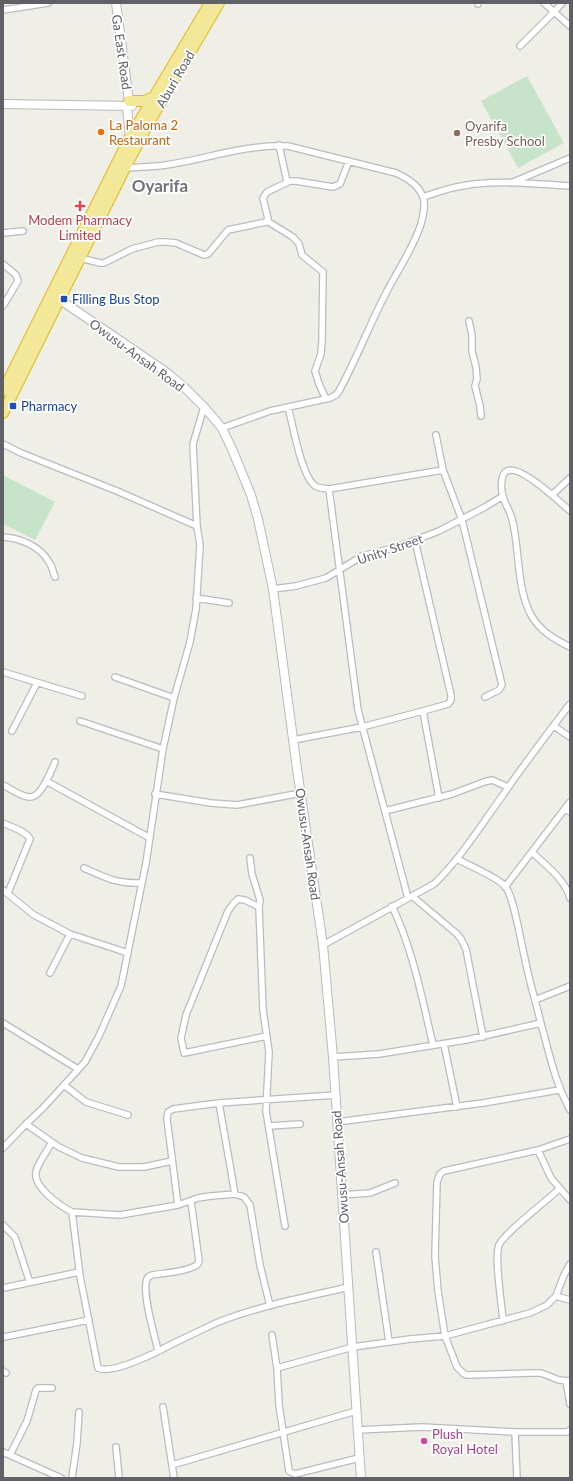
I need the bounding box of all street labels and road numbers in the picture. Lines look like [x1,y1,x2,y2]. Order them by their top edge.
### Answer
street label: Ga East Road [109,13,135,91]
street label: Aburi Road [152,48,198,110]
street label: Owusu-Ansah Road [87,315,187,395]
street label: Unity Street [355,530,425,568]
street label: Owusu-Ansah Road [292,787,324,901]
street label: Owusu-Ansah Road [328,1110,352,1224]

